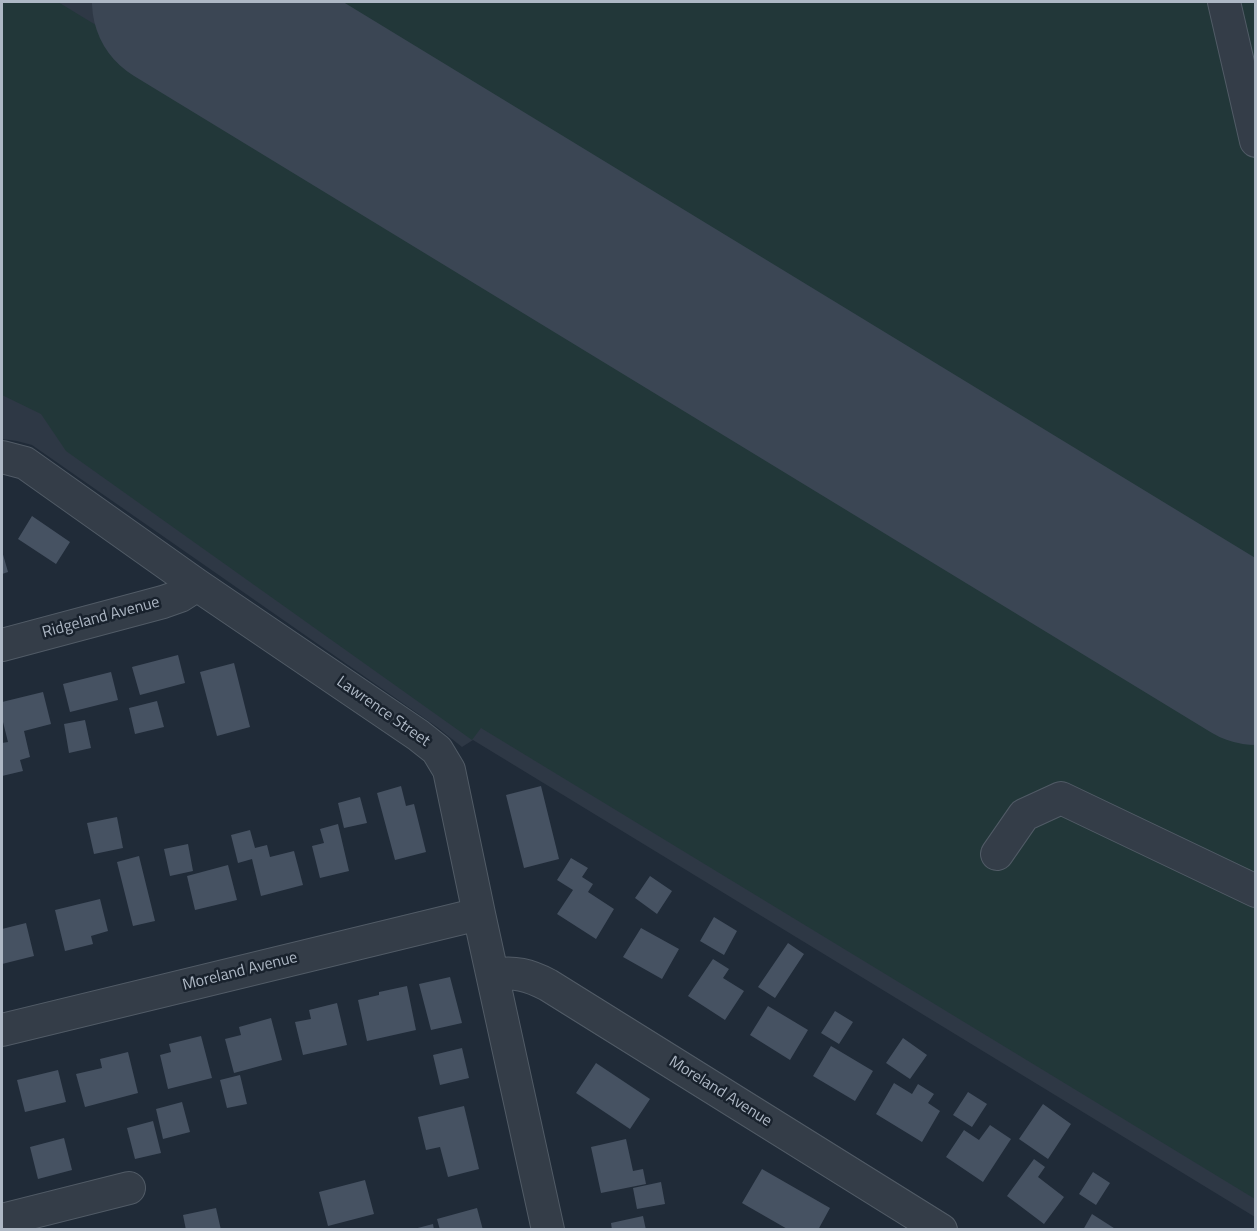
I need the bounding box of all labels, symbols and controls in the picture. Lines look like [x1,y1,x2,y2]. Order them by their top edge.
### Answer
street label: Ridgeland Avenue [40,593,162,643]
street label: Lawrence Street [333,673,433,751]
street label: Moreland Avenue [181,948,299,996]
street label: Moreland Avenue [665,1053,775,1131]

